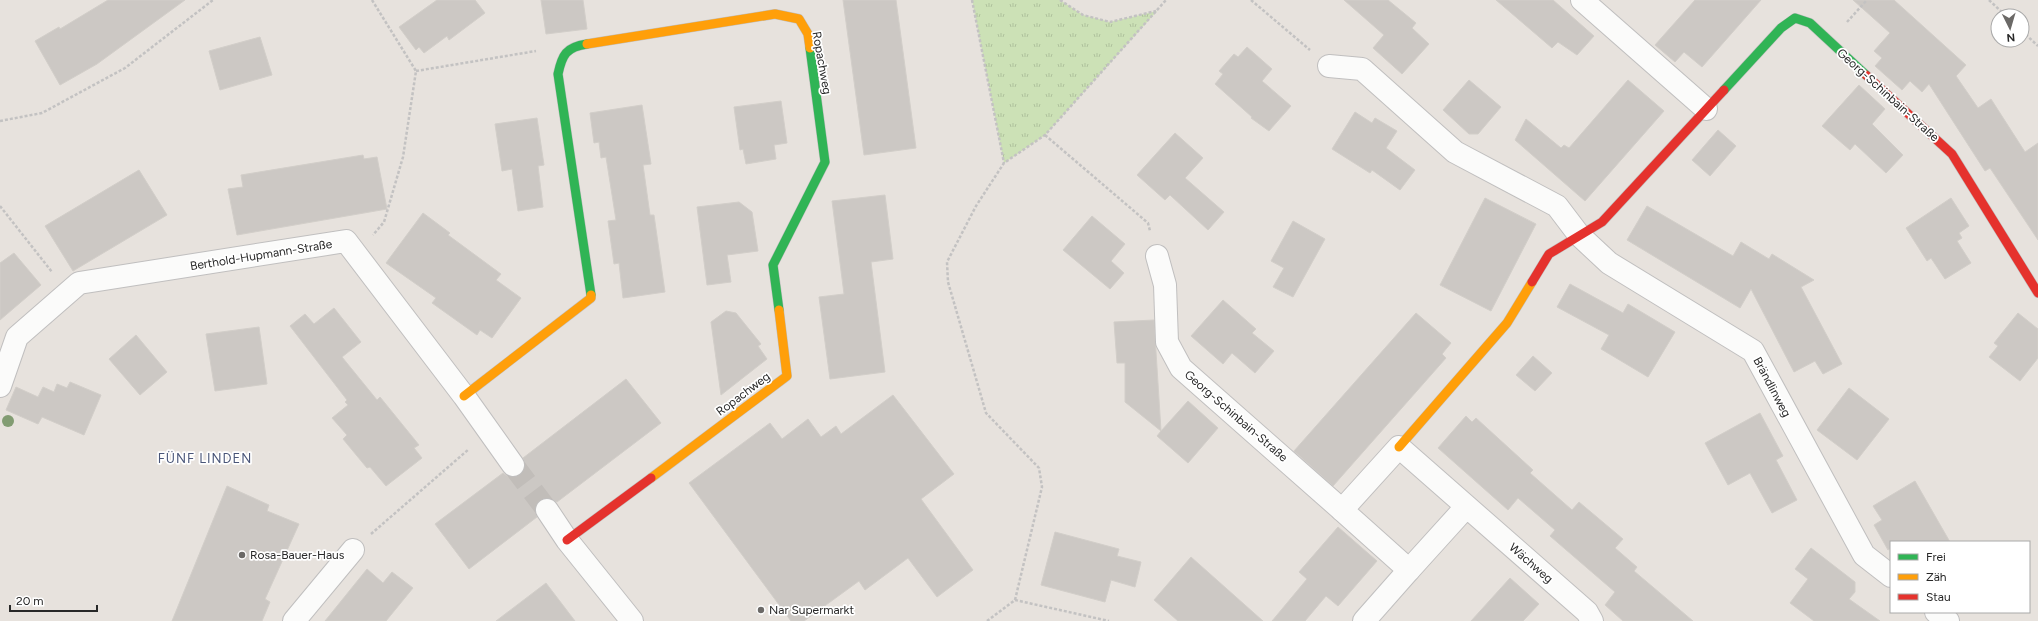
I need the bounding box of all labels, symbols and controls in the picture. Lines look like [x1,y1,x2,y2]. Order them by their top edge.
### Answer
north arrow [1990,8,2030,48]
street label: Ropachweg [810,30,834,96]
text: N [2006,31,2016,44]
street label: Georg-Schinbain-Straße [1834,46,1942,145]
street label: Berthold-Hupmann-Straße [189,237,334,273]
street label: Brändlinweg [1750,355,1794,419]
street label: Georg-Schinbain-Straße [1182,367,1291,465]
street label: Ropachweg [713,369,773,419]
district label: FÜNF LINDEN [158,450,252,466]
street label: Wächweg [1506,540,1556,586]
legend [1890,541,2030,613]
place label: Rosa-Bauer-Haus [250,548,345,562]
marker: Rosa-Bauer-Haus [237,550,247,560]
text: Frei [1926,550,1946,564]
text: Zäh [1926,570,1947,584]
scale bar [10,587,97,613]
text: Stau [1926,590,1951,604]
text: 20 m [16,594,44,608]
place label: Nar Supermarkt [769,603,854,617]
marker: Nar Supermarkt [756,605,766,615]

